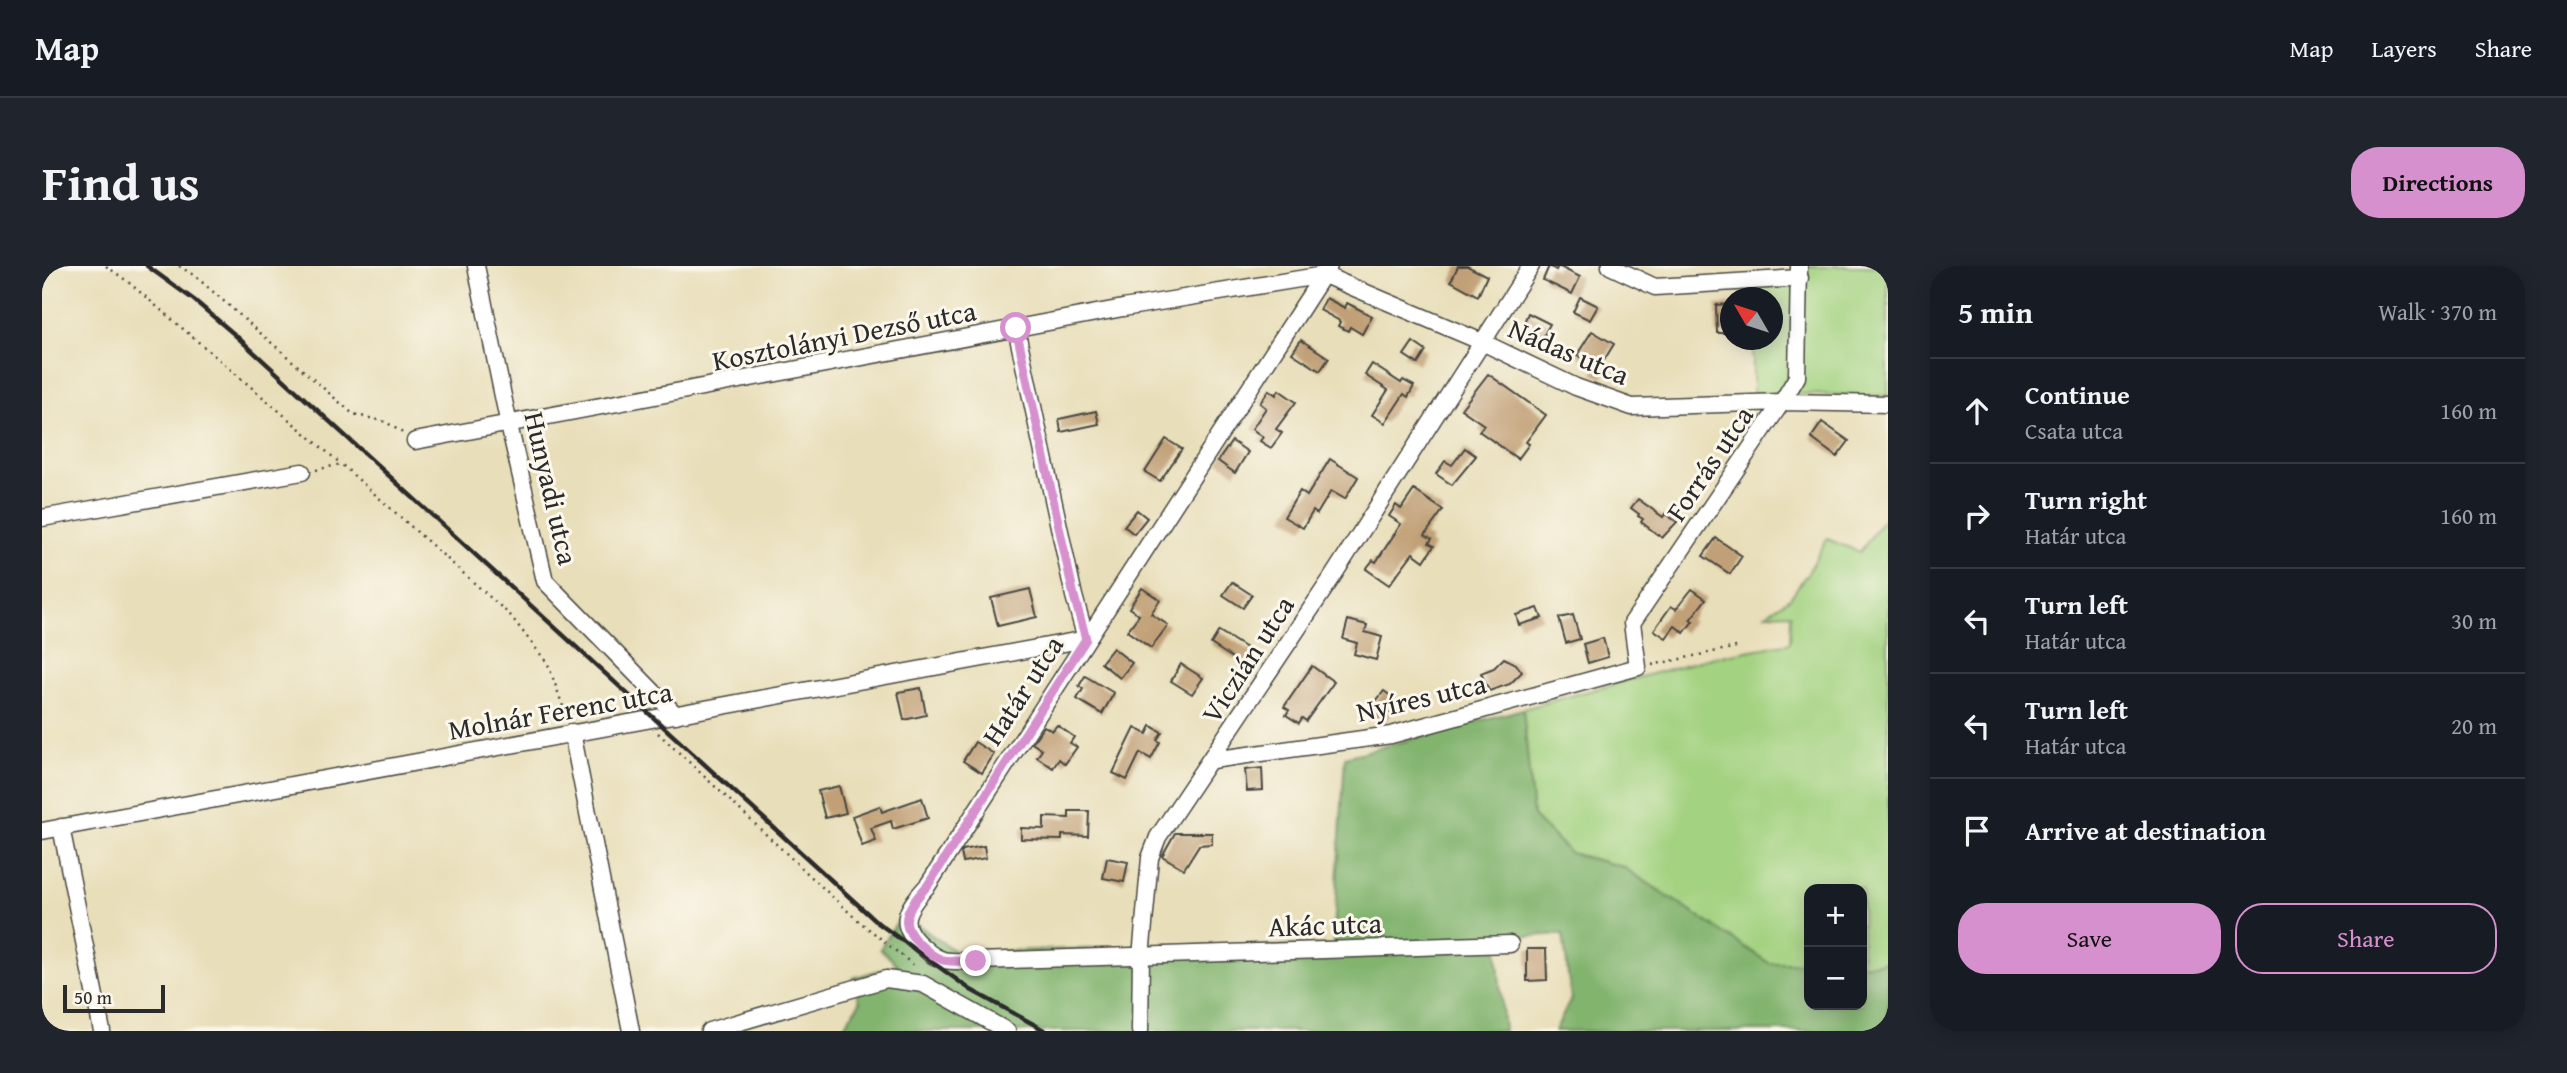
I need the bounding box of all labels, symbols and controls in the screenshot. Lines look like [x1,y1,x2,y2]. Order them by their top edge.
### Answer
text: Map [35,24,99,72]
text: Map [2290,31,2333,66]
text: Layers [2371,31,2437,66]
text: Share [2475,31,2532,66]
text: Find us [42,146,200,218]
button: Directions [2351,147,2525,218]
north arrow [1720,287,1783,350]
street label: Kosztolányi Dezső utca [709,289,980,381]
text: 5 min [1958,290,2033,334]
text: Walk · 370 m [2378,295,2497,328]
street label: Nádas utca [1502,307,1636,395]
route start [1000,312,1031,343]
text: Continue [2025,375,2130,414]
icon: ahead [1958,392,1996,430]
text: 160 m [2440,394,2497,427]
street label: Forrás utca [1655,397,1763,529]
street label: Hunyadi utca [514,407,590,569]
text: Csata utca [2025,414,2123,447]
text: Turn right [2025,480,2147,519]
icon: right [1958,497,1996,535]
text: 160 m [2440,499,2497,532]
text: Határ utca [2025,519,2126,552]
text: Turn left [2025,585,2128,624]
street label: Viczián utca [1190,587,1304,731]
icon: left [1958,602,1996,640]
text: 30 m [2451,604,2497,637]
text: Határ utca [2025,624,2126,657]
street label: Határ utca [971,626,1073,753]
street label: Nyíres utca [1352,662,1491,732]
street label: Molnár Ferenc utca [445,670,676,750]
text: Turn left [2025,690,2128,729]
icon: left [1958,707,1996,745]
text: 20 m [2451,709,2497,742]
text: Határ utca [2025,729,2126,762]
text: Arrive at destination [2025,811,2266,850]
icon: arrive [1958,812,1996,850]
map controls [1804,884,1867,1010]
button: + [1804,884,1867,947]
street label: Akác utca [1267,902,1383,946]
button: Save [1958,903,2221,974]
button: Share [2235,903,2497,974]
route end [960,945,991,976]
button: − [1804,947,1867,1010]
scale bar [63,982,164,1014]
text: 50 m [74,983,112,1011]

